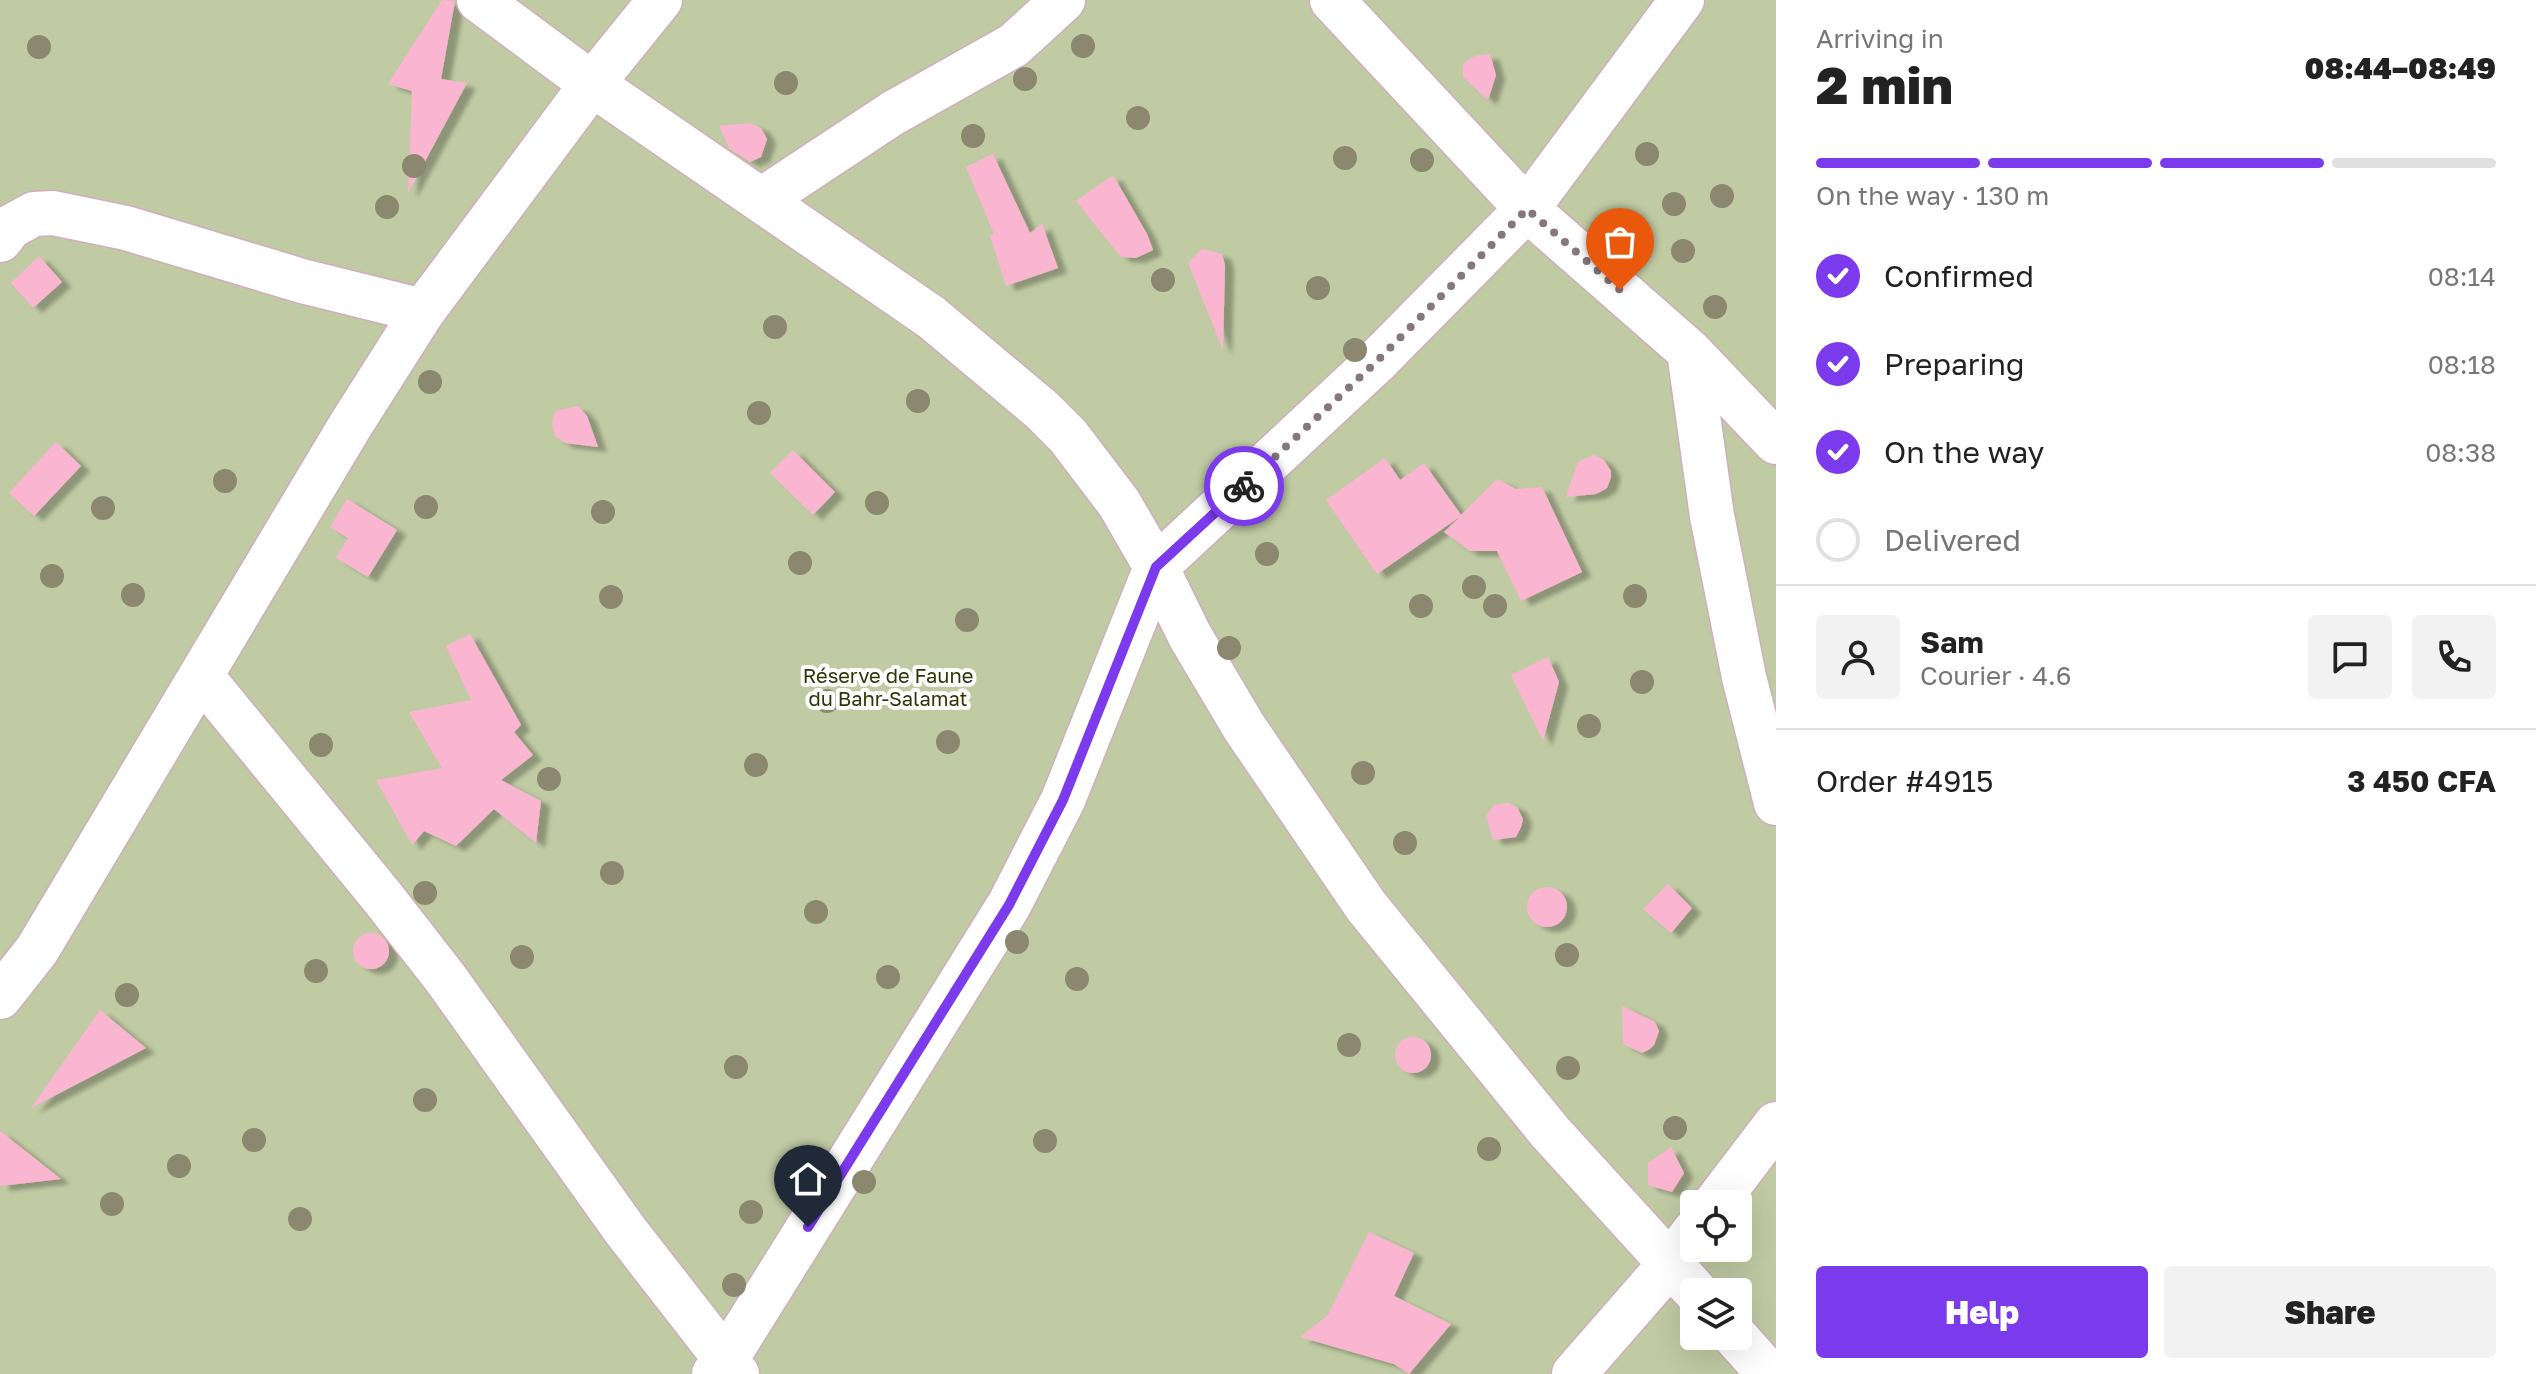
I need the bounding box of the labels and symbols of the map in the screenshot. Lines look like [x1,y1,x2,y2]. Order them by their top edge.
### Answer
pin [1586,208,1654,290]
courier [1204,446,1284,526]
park label: Réserve de Faune du Bahr-Salamat [803,663,973,710]
pin [774,1145,842,1227]

